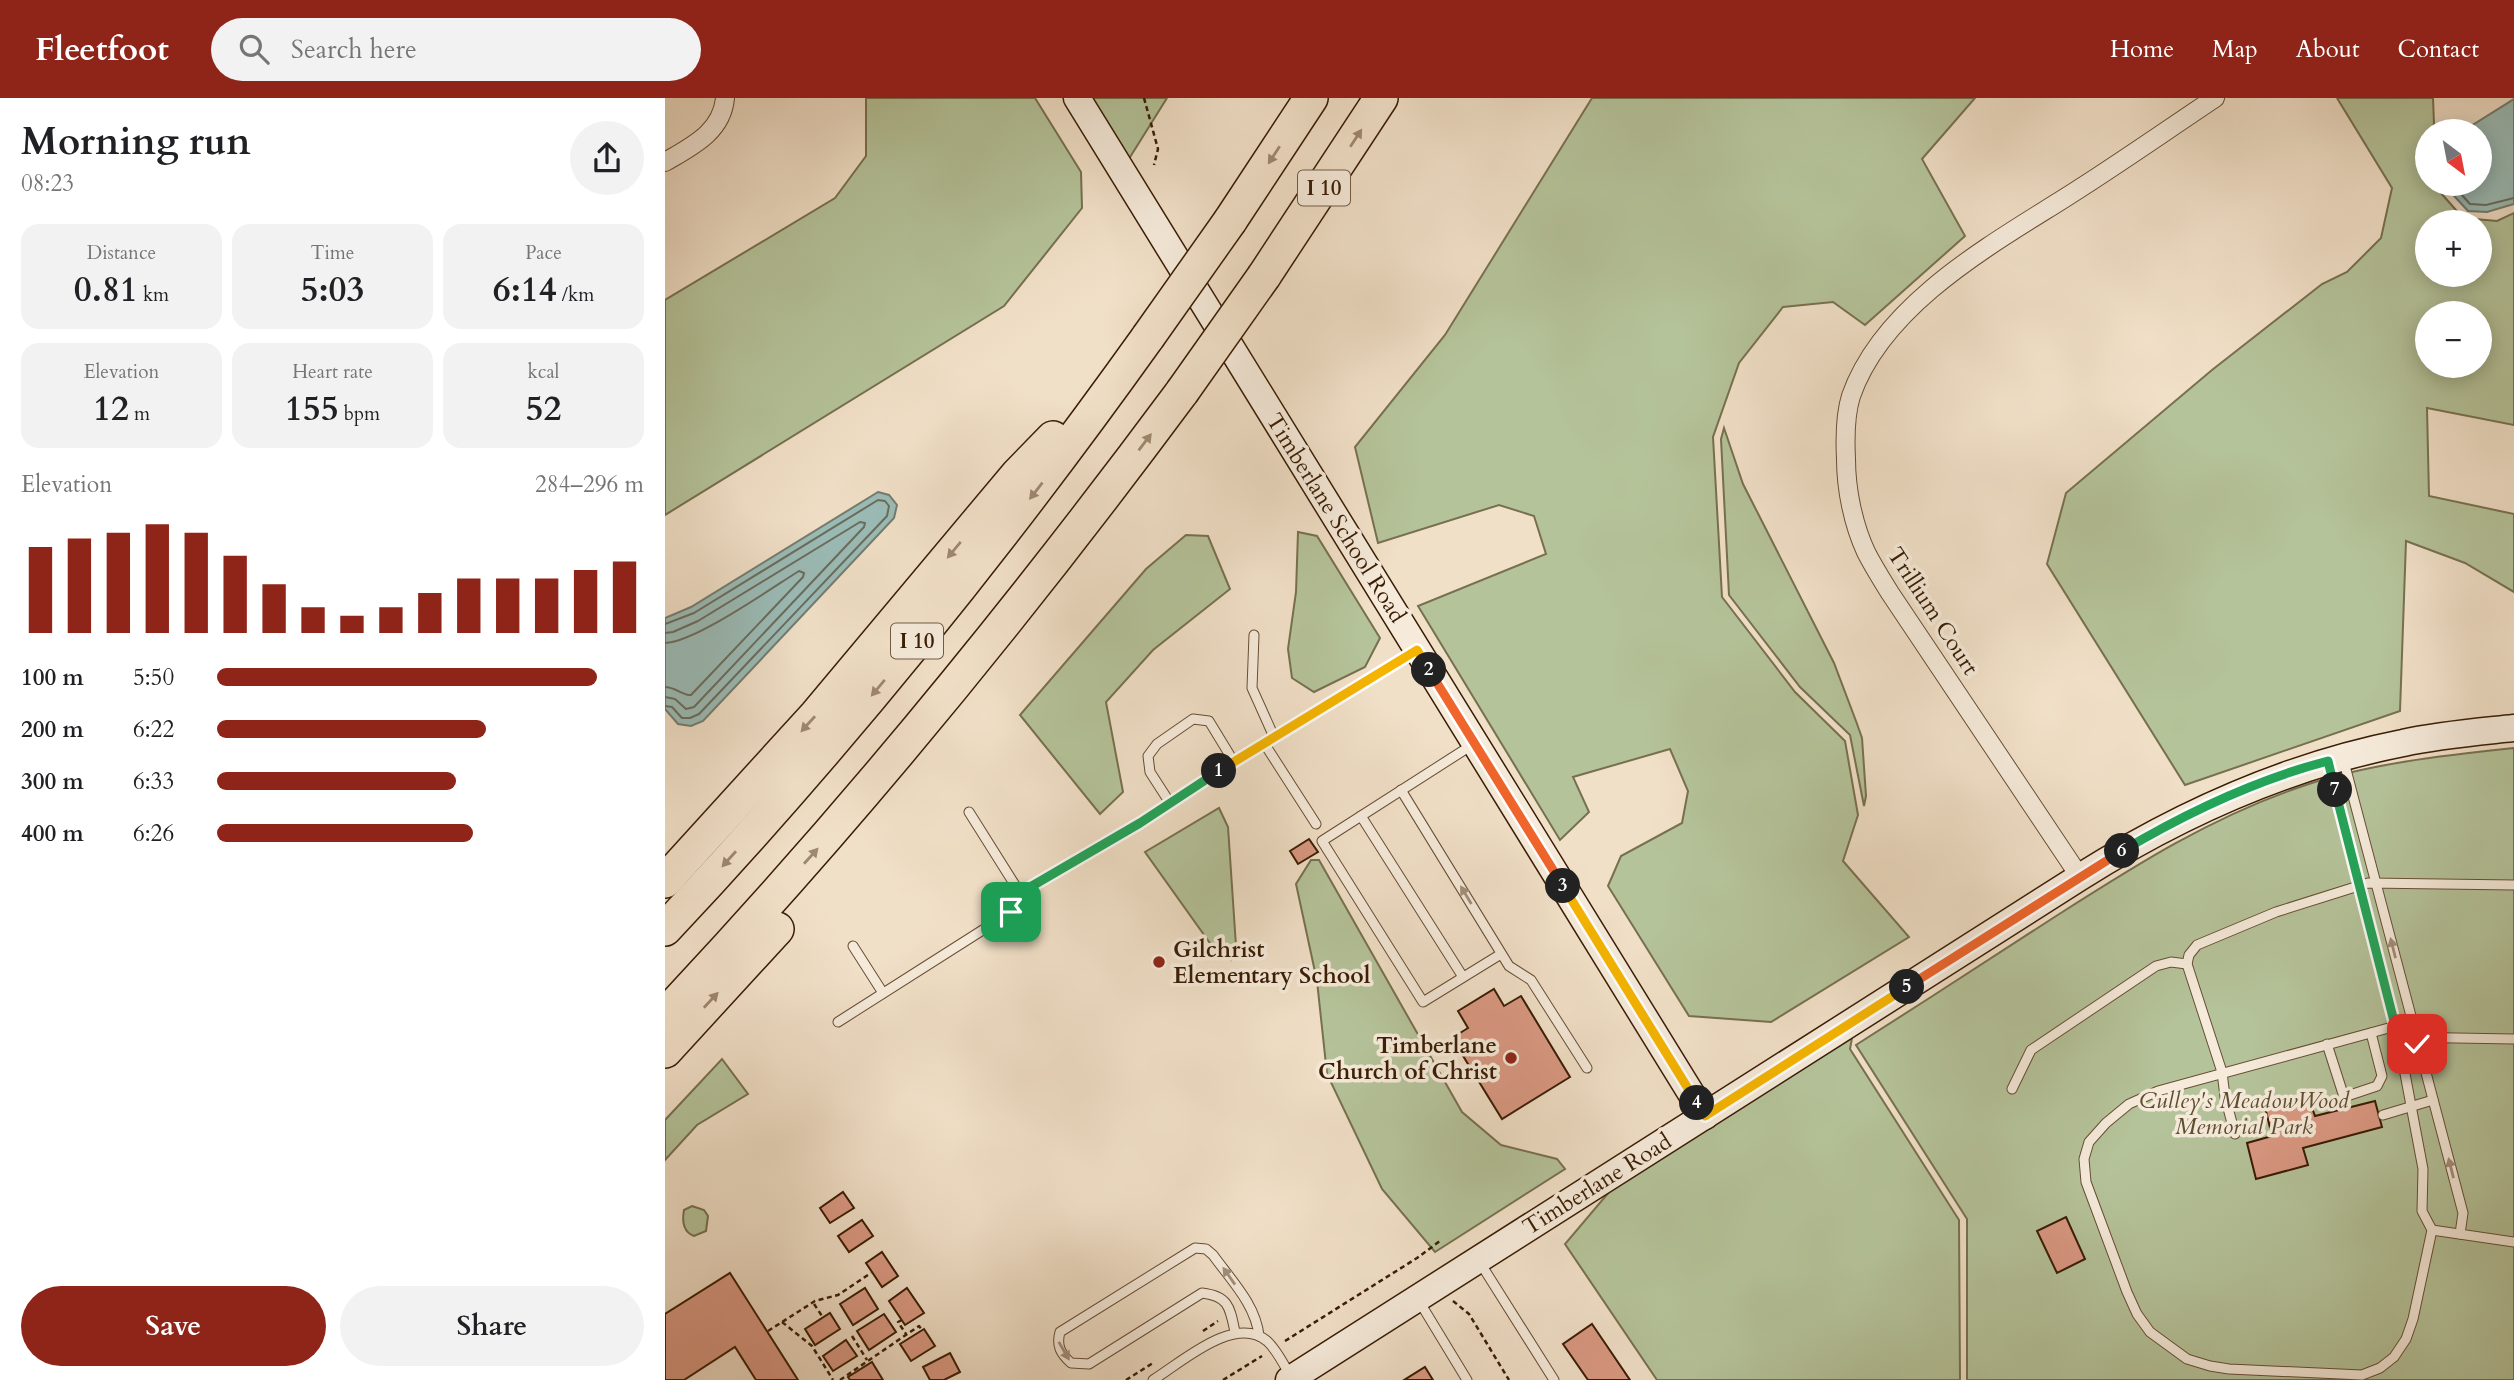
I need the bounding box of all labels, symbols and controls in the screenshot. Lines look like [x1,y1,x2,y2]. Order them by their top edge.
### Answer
search box [211,18,701,81]
text: Fleetfoot [35,27,169,72]
icon: search [235,30,273,68]
text: Search here [291,32,417,67]
text: Home [2110,33,2174,66]
text: Map [2212,33,2258,66]
text: About [2296,33,2360,66]
text: Contact [2398,33,2479,66]
text: Morning run [21,116,251,168]
north arrow [2415,119,2492,196]
map controls [2415,119,2492,378]
button: share [570,121,644,195]
one-way arrow [1349,128,1362,147]
one-way arrow [1267,146,1281,164]
text: 08:23 [21,168,74,199]
road number: I 10 [1298,170,1350,206]
button: + [2415,210,2492,287]
text: Distance [87,240,156,266]
text: Time [311,240,354,266]
text: Pace [525,240,562,266]
text: 0.81 [74,266,138,314]
text: 5:03 [301,266,364,314]
text: 6:14 [493,266,557,314]
text: km [138,282,169,308]
text: /km [557,282,594,308]
button: − [2415,301,2492,378]
text: Elevation [84,359,159,385]
text: Heart rate [292,359,373,385]
text: kcal [528,359,559,385]
text: 12 [93,385,129,433]
text: 155 [285,385,339,433]
text: 52 [526,385,561,433]
text: m [129,401,150,427]
text: bpm [339,401,380,427]
street label: Timberlane School Road [1259,407,1414,629]
one-way arrow [1138,433,1152,452]
text: Elevation [21,469,112,500]
text: 284–296 m [535,469,644,500]
one-way arrow [1028,481,1043,499]
street label: Trillium Court [1880,541,1986,681]
one-way arrow [947,542,962,559]
road number: I 10 [891,624,943,658]
pin: 2 [1411,652,1447,688]
text: 2 [1424,656,1433,682]
text: 100 m [21,662,84,693]
text: 5:50 [133,662,174,693]
one-way arrow [871,678,886,696]
text: 200 m [21,714,84,745]
text: 6:22 [133,714,174,745]
one-way arrow [801,716,816,733]
pin: 1 [1201,754,1237,788]
text: 1 [1214,757,1223,783]
text: 300 m [21,766,84,797]
text: 6:33 [133,766,174,797]
pin: 7 [2317,772,2353,808]
text: 7 [2330,776,2339,802]
text: 400 m [21,818,84,849]
text: 6:26 [133,818,174,849]
pin: 6 [2105,834,2139,868]
text: 6 [2117,837,2126,863]
one-way arrow [803,847,819,865]
one-way arrow [722,851,738,868]
pin: 3 [1545,868,1581,904]
text: 3 [1558,872,1567,898]
pin [981,882,1041,942]
one-way arrow [1459,886,1472,905]
icon: arrive [992,893,1030,931]
place label: Gilchrist Elementary School [1173,934,1371,991]
one-way arrow [2387,937,2397,958]
marker: Gilchrist Elementary School [1151,954,1167,970]
pin: 5 [1889,970,1925,1004]
text: 5 [1902,973,1911,999]
one-way arrow [703,991,719,1009]
pin [2387,1014,2447,1074]
icon: check [2398,1025,2436,1063]
place label: Timberlane Church of Christ [1318,1030,1497,1087]
marker: Timberlane Church of Christ [1503,1050,1519,1066]
park label: Culley's MeadowWood Memorial Park [2139,1085,2350,1142]
pin: 4 [1679,1086,1715,1121]
text: 4 [1692,1089,1701,1115]
street label: Timberlane Road [1517,1125,1678,1242]
one-way arrow [2446,1157,2456,1178]
one-way arrow [1222,1267,1236,1285]
button: Save [21,1286,326,1366]
button: Share [340,1286,644,1366]
one-way arrow [1058,1342,1070,1361]

